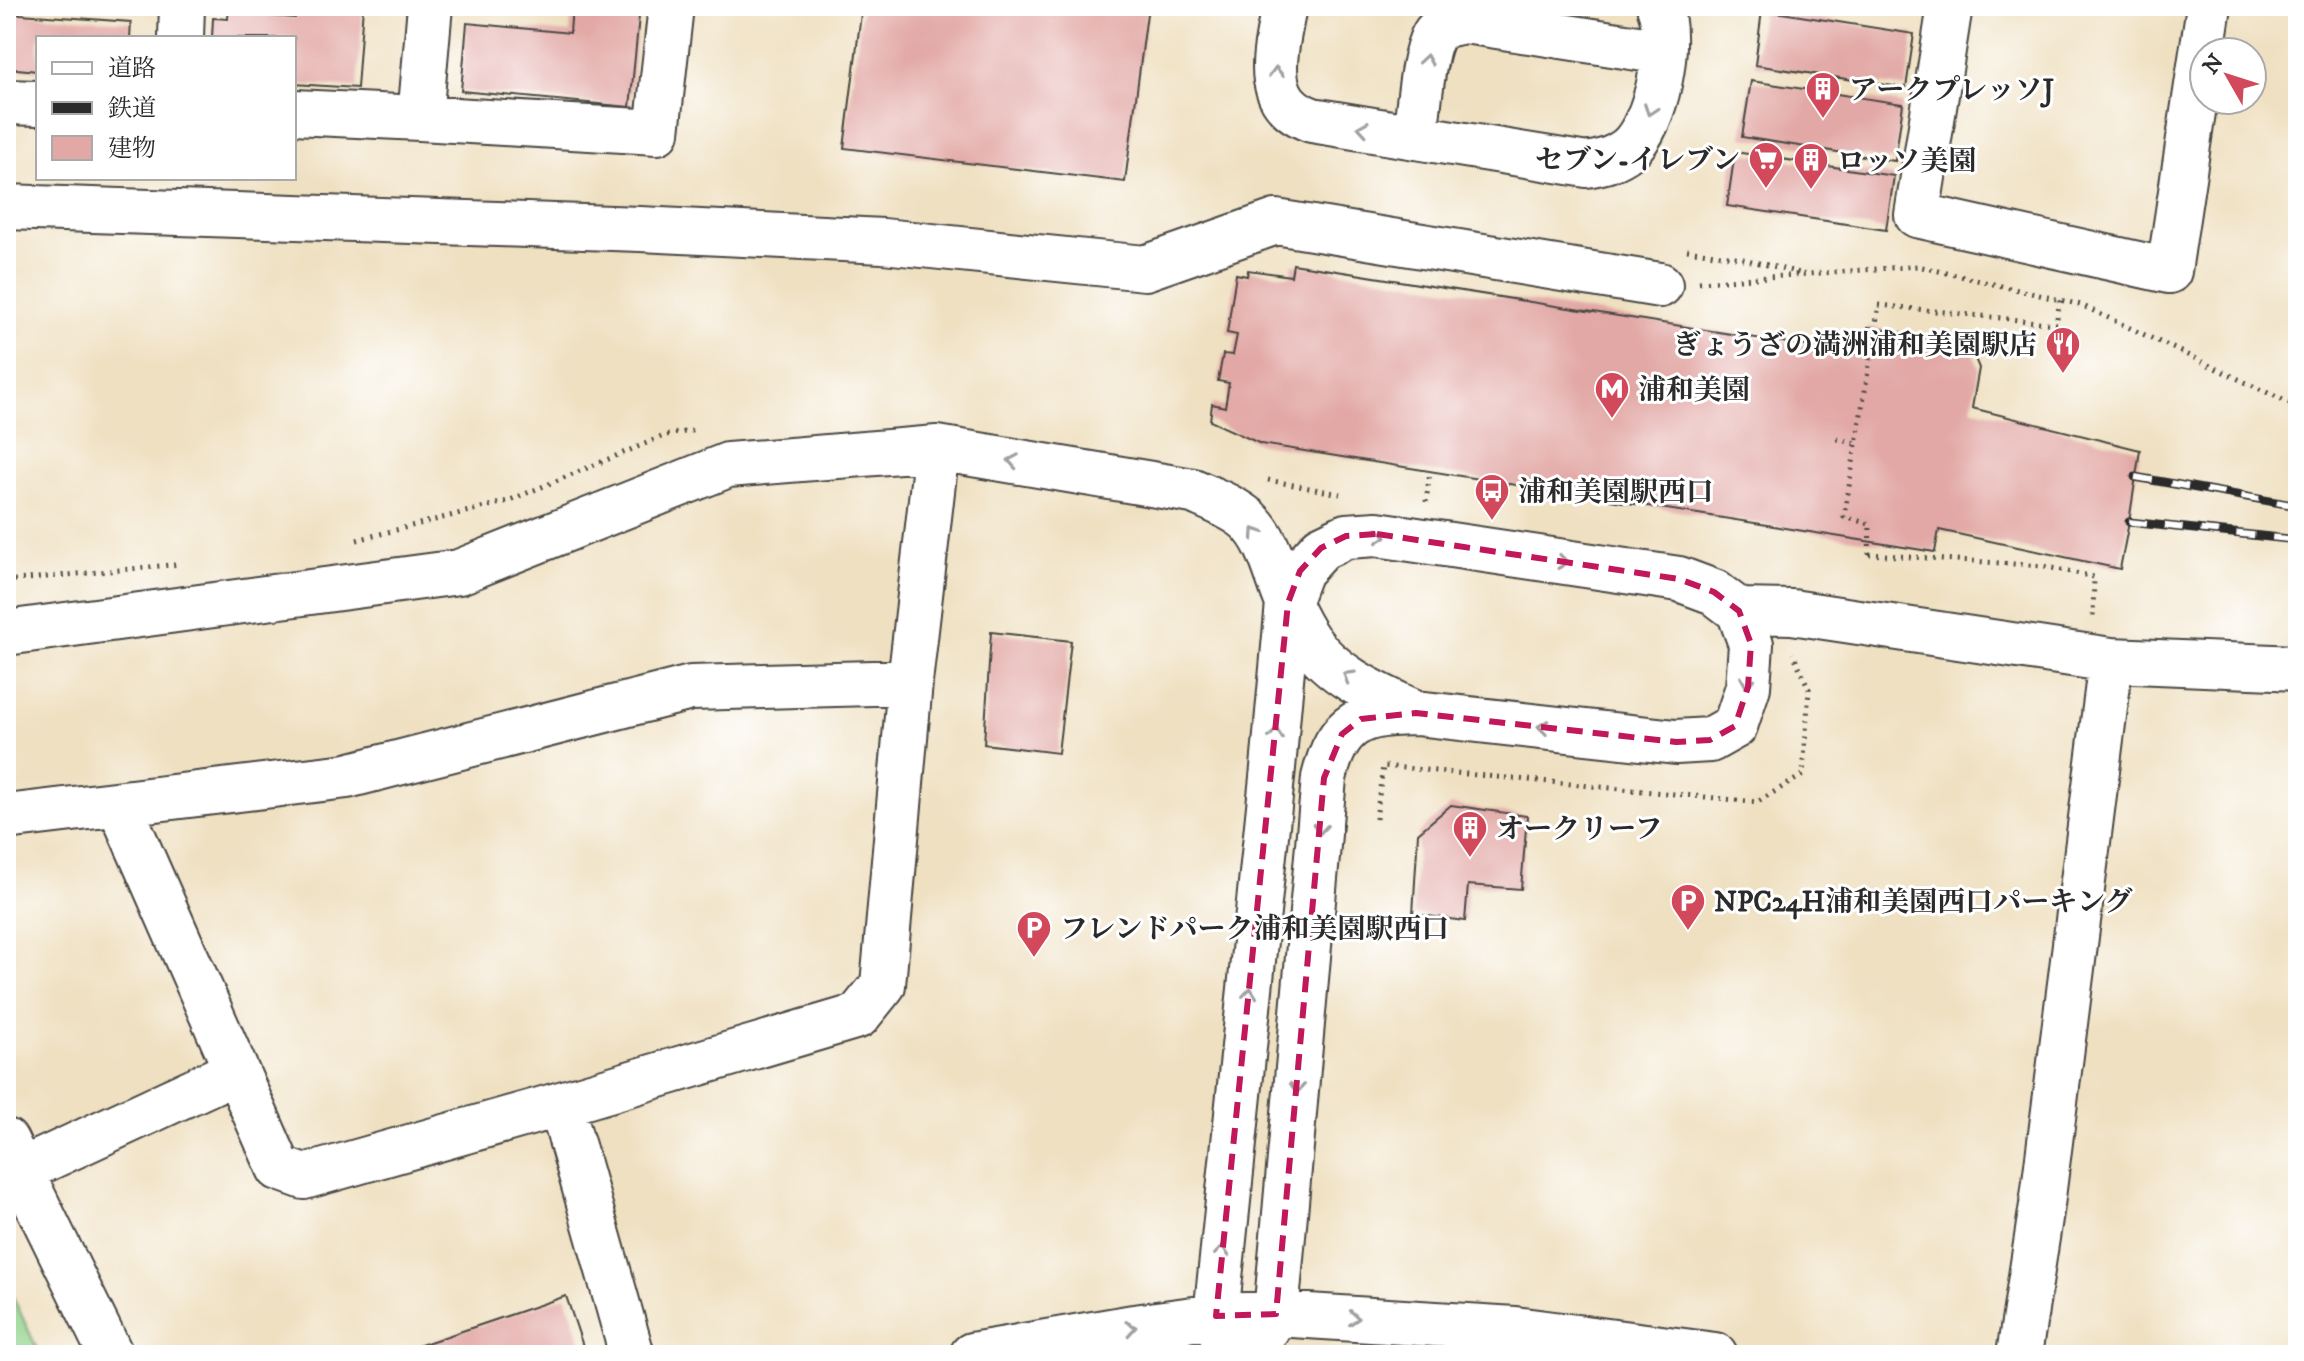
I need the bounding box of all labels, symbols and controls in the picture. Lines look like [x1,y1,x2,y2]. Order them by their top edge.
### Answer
legend [36,36,296,180]
north arrow [2188,36,2268,116]
text: N [2197,49,2230,80]
one-way arrow [1417,53,1434,66]
text: 道路 [108,54,156,84]
one-way arrow [1267,65,1285,78]
building icon: アークプレッソJ [1804,70,1842,120]
place label: アークプレッソJ [1849,73,2054,108]
text: 鉄道 [108,94,156,124]
one-way arrow [1643,102,1659,116]
one-way arrow [1357,121,1370,138]
text: 建物 [108,134,156,164]
supermarket icon: セブン-イレブン [1747,140,1785,190]
building icon: ロッソ美園 [1792,141,1830,191]
place label: セブン-イレブン [1535,143,1740,178]
place label: ロッソ美園 [1837,144,1976,179]
restaurant icon: ぎょうざの満洲浦和美園駅店 [2044,325,2082,375]
place label: ぎょうざの満洲浦和美園駅店 [1673,328,2037,363]
metro station icon: 浦和美園 [1593,370,1631,420]
place label: 浦和美園 [1638,373,1750,408]
one-way arrow [1006,453,1020,470]
bus stop icon: 浦和美園駅西口 [1473,472,1511,522]
place label: 浦和美園駅西口 [1518,475,1714,510]
one-way arrow [1251,527,1266,541]
one-way arrow [1375,527,1388,544]
one-way arrow [1556,553,1570,570]
one-way arrow [1342,671,1356,686]
one-way arrow [1740,676,1757,689]
one-way arrow [1536,718,1549,735]
one-way arrow [1267,727,1284,740]
building icon: オークリーフ [1451,809,1489,859]
place label: オークリーフ [1496,812,1663,847]
one-way arrow [1311,823,1328,836]
parking icon: NPC24H浦和美園西口パーキング [1669,882,1707,932]
place label: NPC24H浦和美園西口パーキング [1714,885,2132,920]
parking icon: フレンドパーク浦和美園駅西口 [1015,909,1053,959]
place label: フレンドパーク浦和美園駅西口 [1060,912,1450,947]
one-way arrow [1241,986,1258,999]
one-way arrow [1288,1082,1305,1095]
one-way arrow [1213,1244,1230,1257]
one-way arrow [1348,1309,1361,1326]
one-way arrow [1124,1320,1138,1337]

